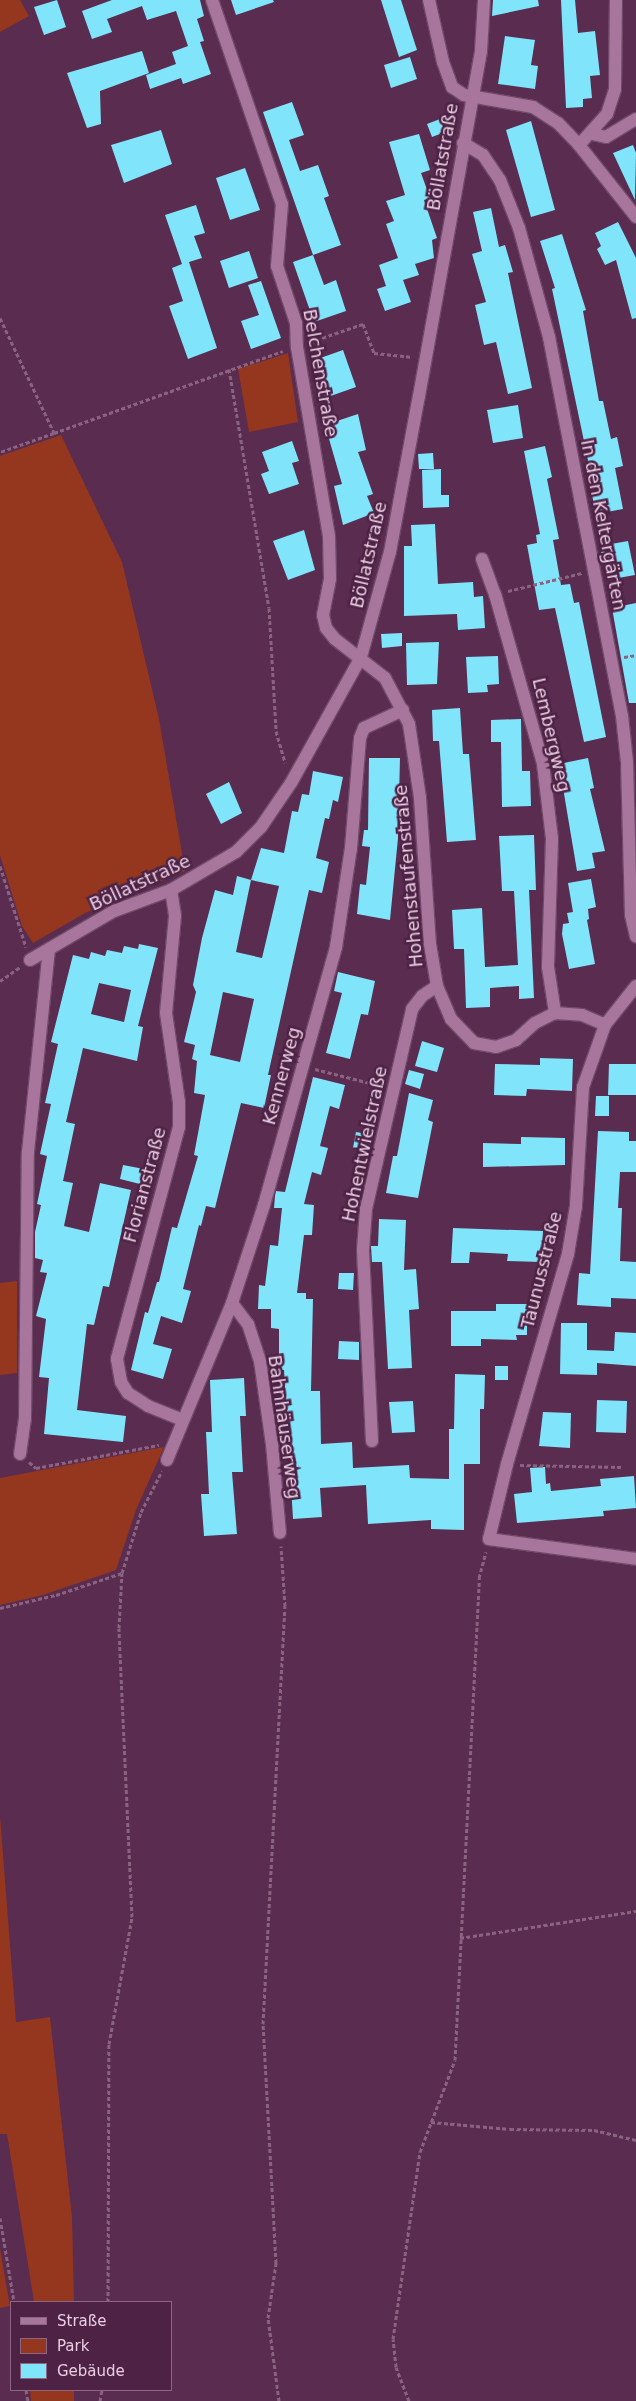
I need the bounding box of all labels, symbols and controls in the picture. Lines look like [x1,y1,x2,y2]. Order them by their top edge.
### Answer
street label: Böllatstraße [423,102,463,212]
street label: Belchenstraße [298,307,342,439]
street label: In den Keltergärten [576,438,630,612]
street label: Böllatstraße [346,500,392,610]
street label: Lembergweg [527,676,575,794]
street label: Hohenstaufenstraße [390,784,428,968]
street label: Böllatstraße [86,850,194,916]
street label: Kennerweg [259,1025,305,1127]
street label: Hohentwielstraße [338,1064,392,1224]
street label: Florianstraße [119,1125,171,1245]
street label: Taunusstraße [517,1209,567,1331]
street label: Bahnhäuserweg [263,1354,305,1500]
legend [10,2301,172,2391]
text: Straße [57,2312,106,2330]
text: Park [57,2337,89,2355]
text: Gebäude [57,2362,125,2380]

